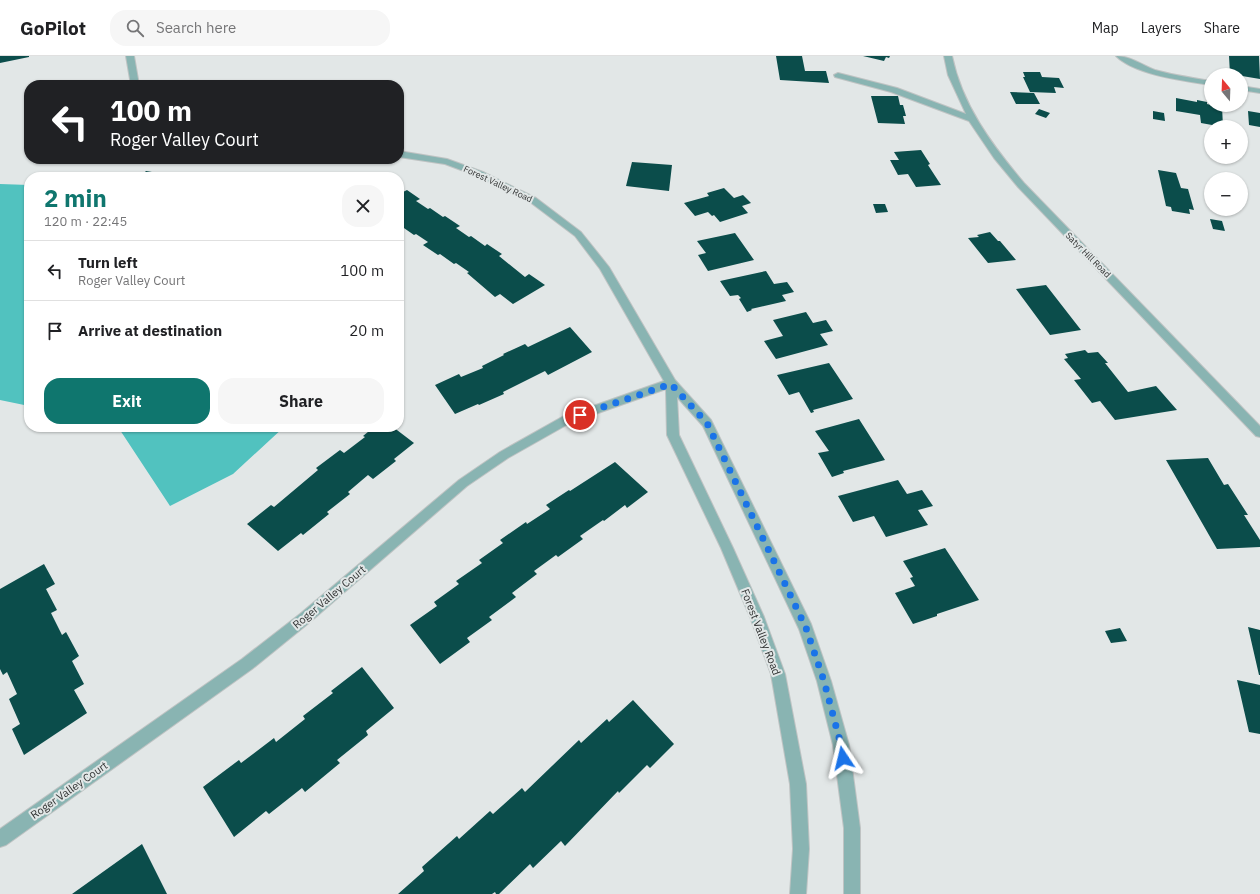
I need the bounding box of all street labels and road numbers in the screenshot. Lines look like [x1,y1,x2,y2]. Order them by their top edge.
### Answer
street label: Forest Valley Road [462,163,534,204]
street label: Satyr Hill Road [1063,230,1113,280]
street label: Roger Valley Court [290,562,368,632]
street label: Forest Valley Road [738,587,784,677]
street label: Roger Valley Court [28,758,110,822]

